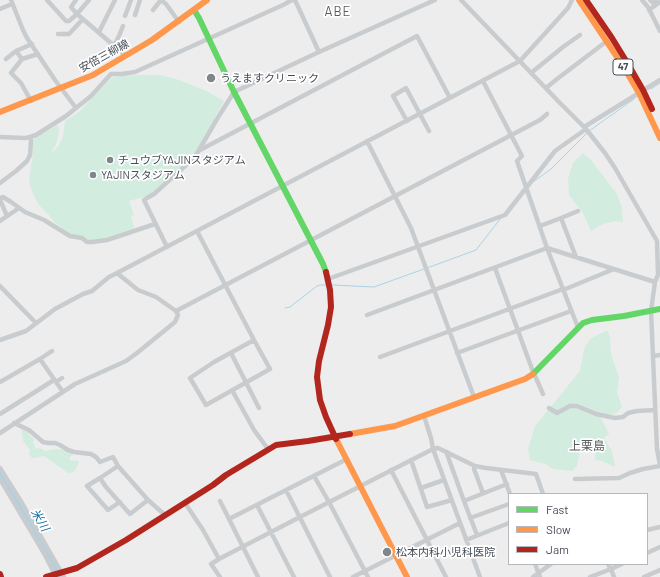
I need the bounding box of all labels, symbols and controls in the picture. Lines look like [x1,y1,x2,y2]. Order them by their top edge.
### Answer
district label: ABE [325,4,351,20]
street label: 安倍三柳線 [77,37,131,75]
road number: 47 [613,59,633,75]
place label: うえますクリニック [220,71,319,85]
marker: うえますクリニック [205,72,217,84]
place label: チュウブYAJINスタジアム [118,153,246,167]
marker: チュウブYAJINスタジアム [105,155,115,165]
place label: YAJINスタジアム [101,168,185,182]
marker: YAJINスタジアム [88,170,98,180]
district label: 上栗島 [569,439,605,453]
legend [508,493,648,565]
text: Fast [546,502,569,516]
water label: 米川 [28,506,52,534]
text: Slow [546,522,571,536]
text: Jam [546,542,569,556]
place label: 松本内科小児科医院 [396,545,495,559]
marker: 松本内科小児科医院 [381,546,393,558]

